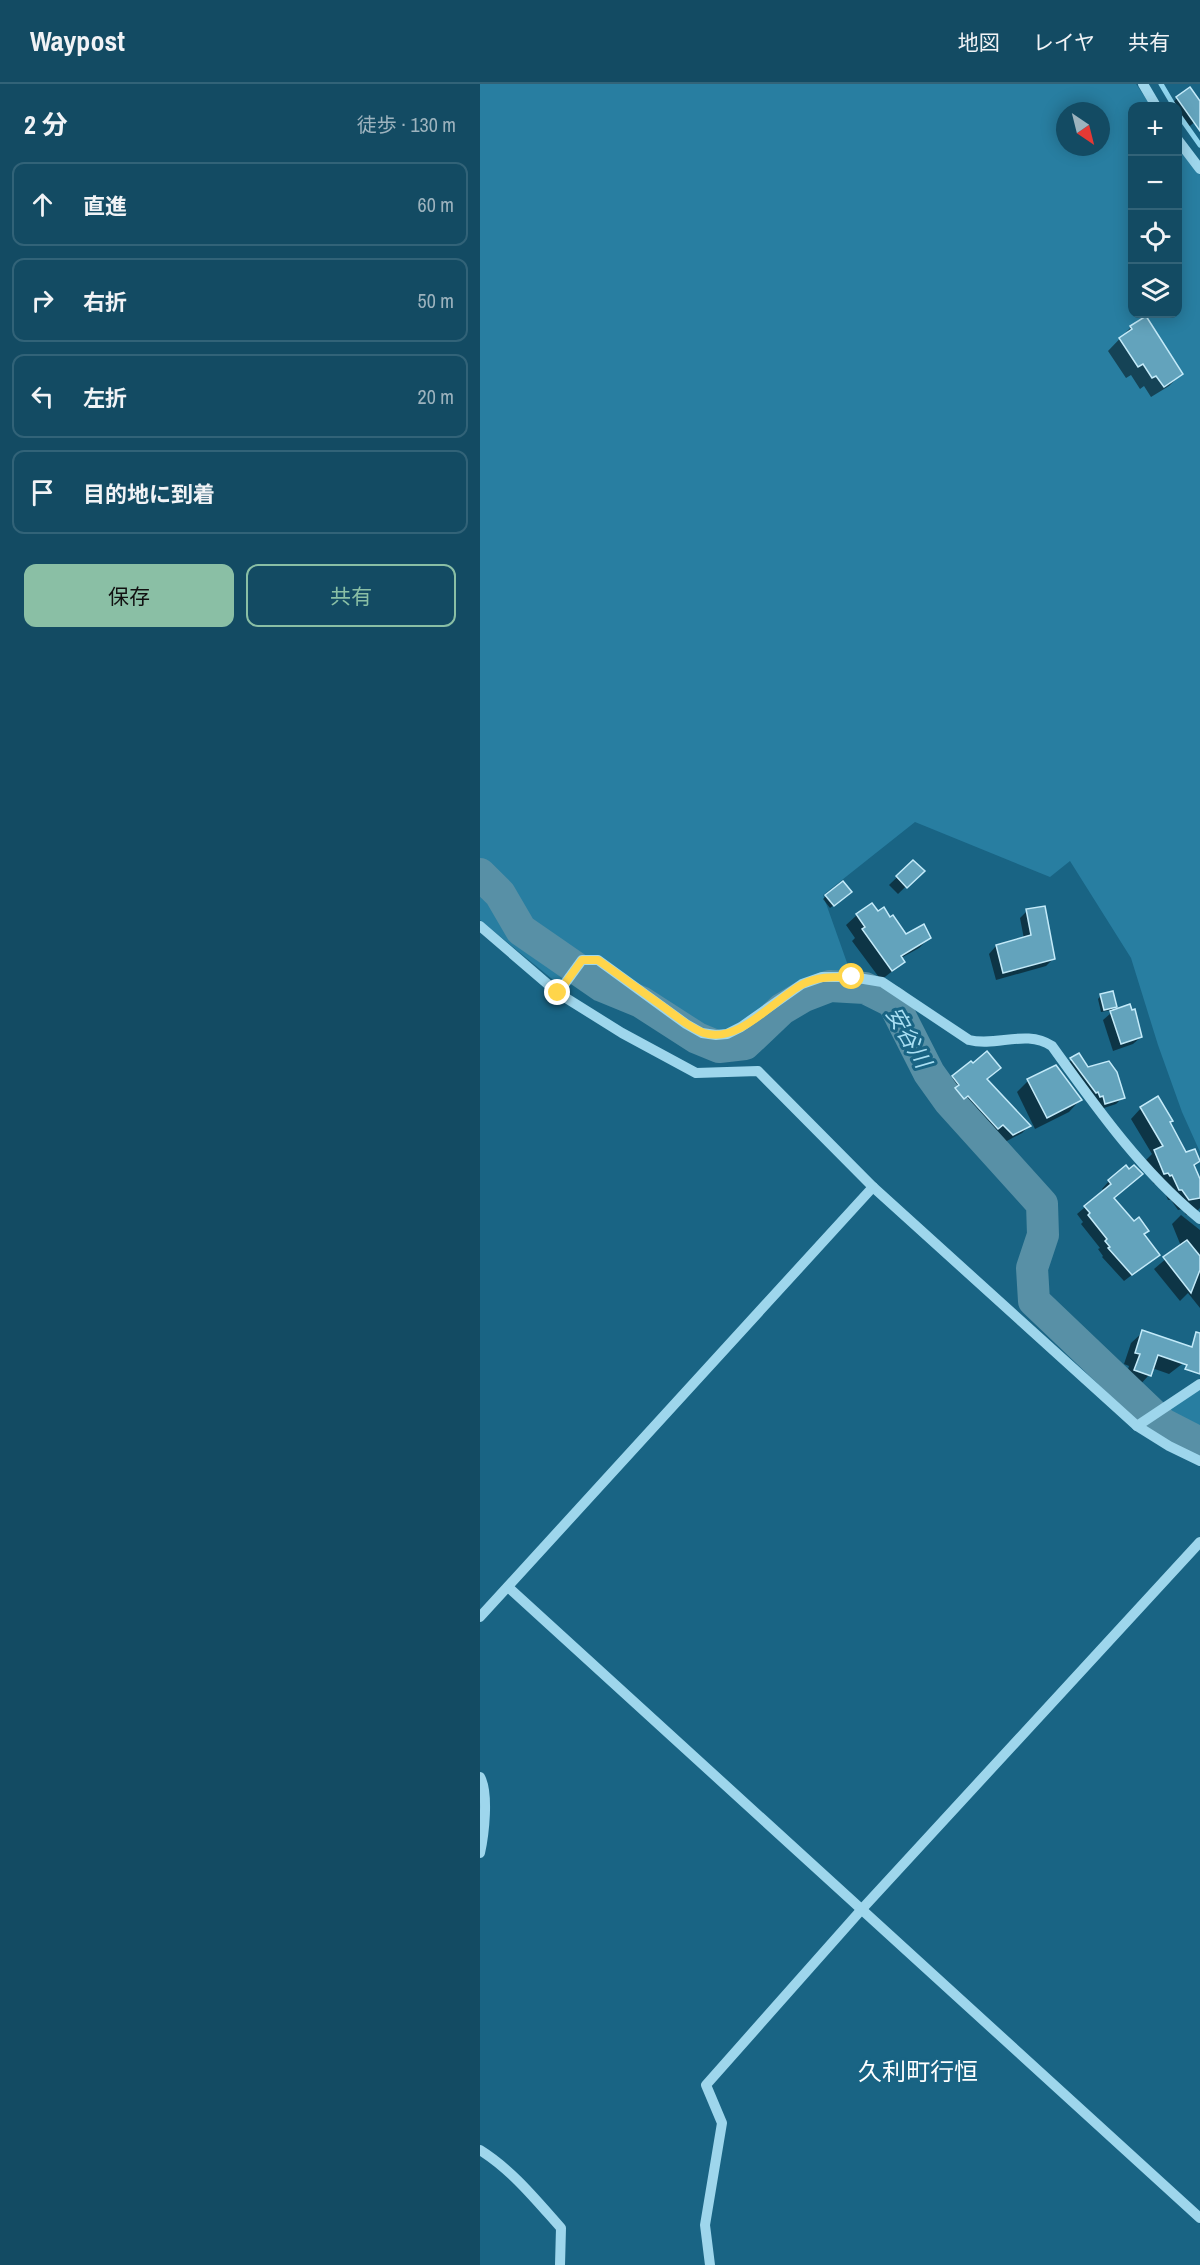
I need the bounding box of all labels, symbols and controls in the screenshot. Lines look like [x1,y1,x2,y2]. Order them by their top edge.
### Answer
text: Waypost [30,22,125,60]
text: 地図 [958,28,1000,57]
text: レイヤ [1033,28,1095,57]
text: 共有 [1128,28,1170,57]
north arrow [1056,102,1110,156]
map controls [1128,102,1182,318]
button: + [1128,102,1182,156]
text: 2 分 [24,107,68,142]
text: 徒歩 · 130 m [357,111,456,138]
button: − [1128,156,1182,210]
icon: ahead [26,188,59,221]
text: 直進 [83,191,127,221]
text: 60 m [418,191,454,218]
button: locate [1128,210,1182,264]
button: layers [1128,264,1182,318]
icon: right [26,284,59,317]
text: 右折 [83,287,127,317]
text: 50 m [418,287,454,314]
icon: left [26,380,59,413]
text: 左折 [83,383,127,413]
text: 20 m [418,383,454,410]
icon: arrive [26,476,59,509]
text: 目的地に到着 [83,479,215,509]
button: 保存 [24,564,234,627]
button: 共有 [246,564,456,627]
route start [838,963,864,989]
route end [544,979,570,1005]
water label: 安谷川 [880,1001,939,1075]
district label: 久利町行恒 [858,2055,978,2087]

